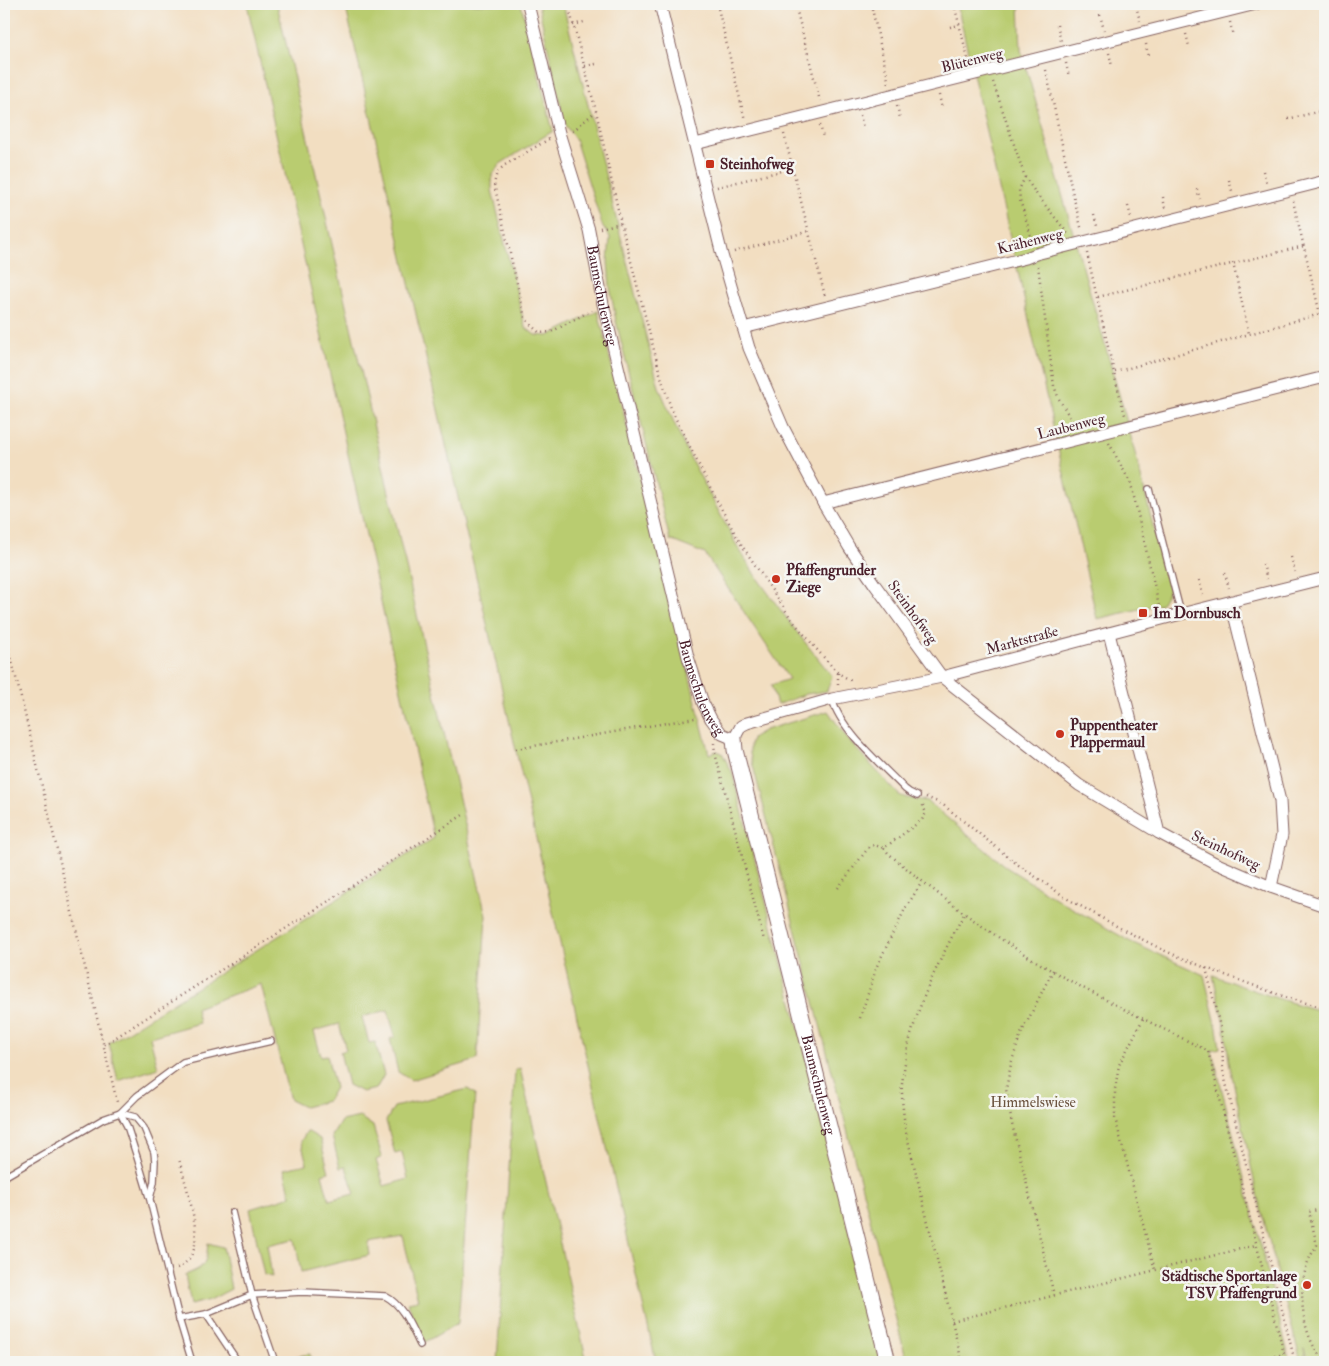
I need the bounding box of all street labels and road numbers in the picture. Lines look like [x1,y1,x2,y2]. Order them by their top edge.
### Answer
street label: Blütenweg [939,44,1005,77]
street label: Krähenweg [995,224,1065,259]
street label: Baumschulenweg [582,244,622,349]
street label: Laubenweg [1035,409,1107,444]
street label: Steinhofweg [883,577,942,648]
street label: Marktstraße [984,622,1060,659]
street label: Baumschulenweg [674,637,730,740]
street label: Steinhofweg [1188,826,1264,875]
street label: Baumschulenweg [797,1033,840,1137]

